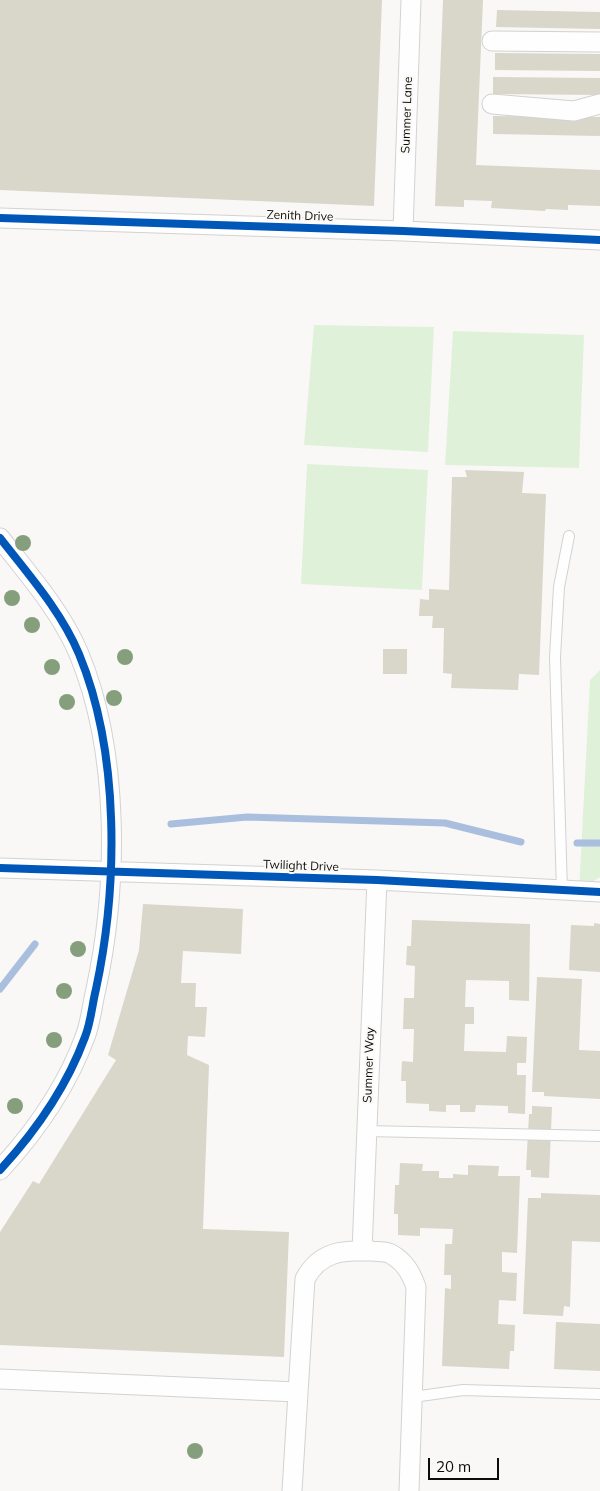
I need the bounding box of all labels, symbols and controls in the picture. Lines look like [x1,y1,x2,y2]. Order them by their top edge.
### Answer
street label: Summer Lane [398,76,416,154]
street label: Zenith Drive [266,208,334,224]
street label: Twilight Drive [263,857,339,875]
street label: Summer Way [360,1027,378,1103]
scale bar [430,1448,501,1480]
text: 20 m [436,1457,471,1476]

